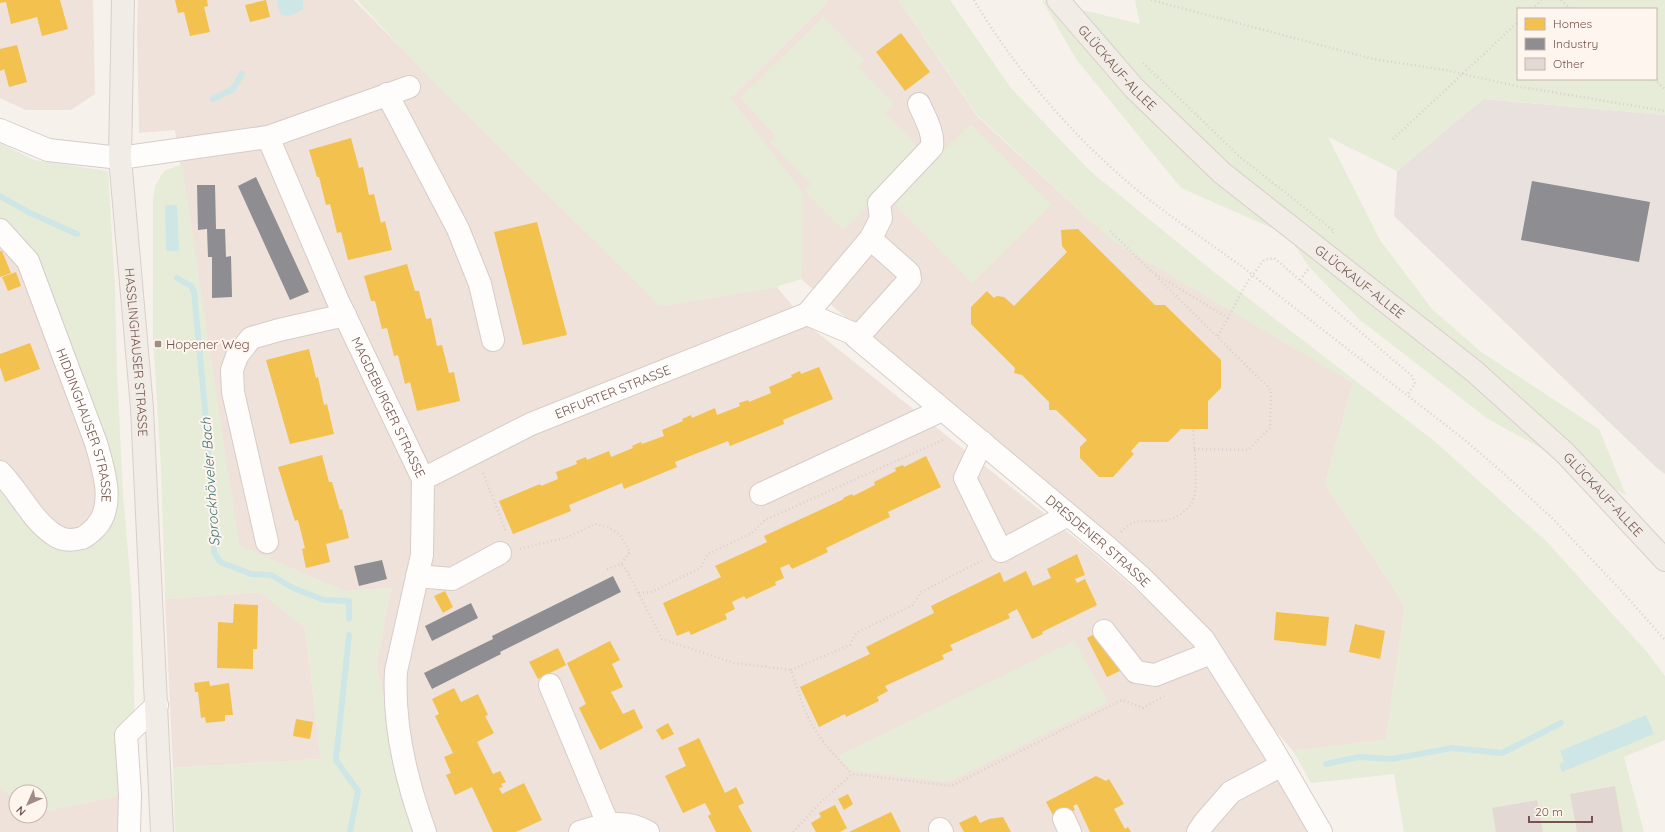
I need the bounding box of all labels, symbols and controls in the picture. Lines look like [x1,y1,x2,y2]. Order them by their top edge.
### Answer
legend [1517,8,1657,80]
text: Homes [1553,16,1593,31]
street label: GLÜCKAUF-ALLEE [1075,22,1160,113]
text: Industry [1553,36,1598,51]
text: Other [1553,56,1585,71]
street label: GLÜCKAUF-ALLEE [1312,241,1408,321]
street label: HASSLINGHAUSER STRASSE [122,267,151,437]
street label: MAGDEBURGER STRASSE [348,334,429,480]
place label: Hopener Weg [166,336,250,352]
marker: Hopener Weg [153,339,163,349]
street label: HIDDINGHAUSER STRASSE [53,346,115,503]
street label: ERFURTER STRASSE [552,361,673,422]
water label: Sprockhöveler Bach [196,416,223,547]
street label: GLÜCKAUF-ALLEE [1560,449,1647,540]
street label: DRESDENER STRASSE [1043,491,1154,590]
north arrow [8,784,48,824]
scale bar [1529,798,1592,824]
text: N [13,803,29,819]
text: 20 m [1535,804,1563,819]

